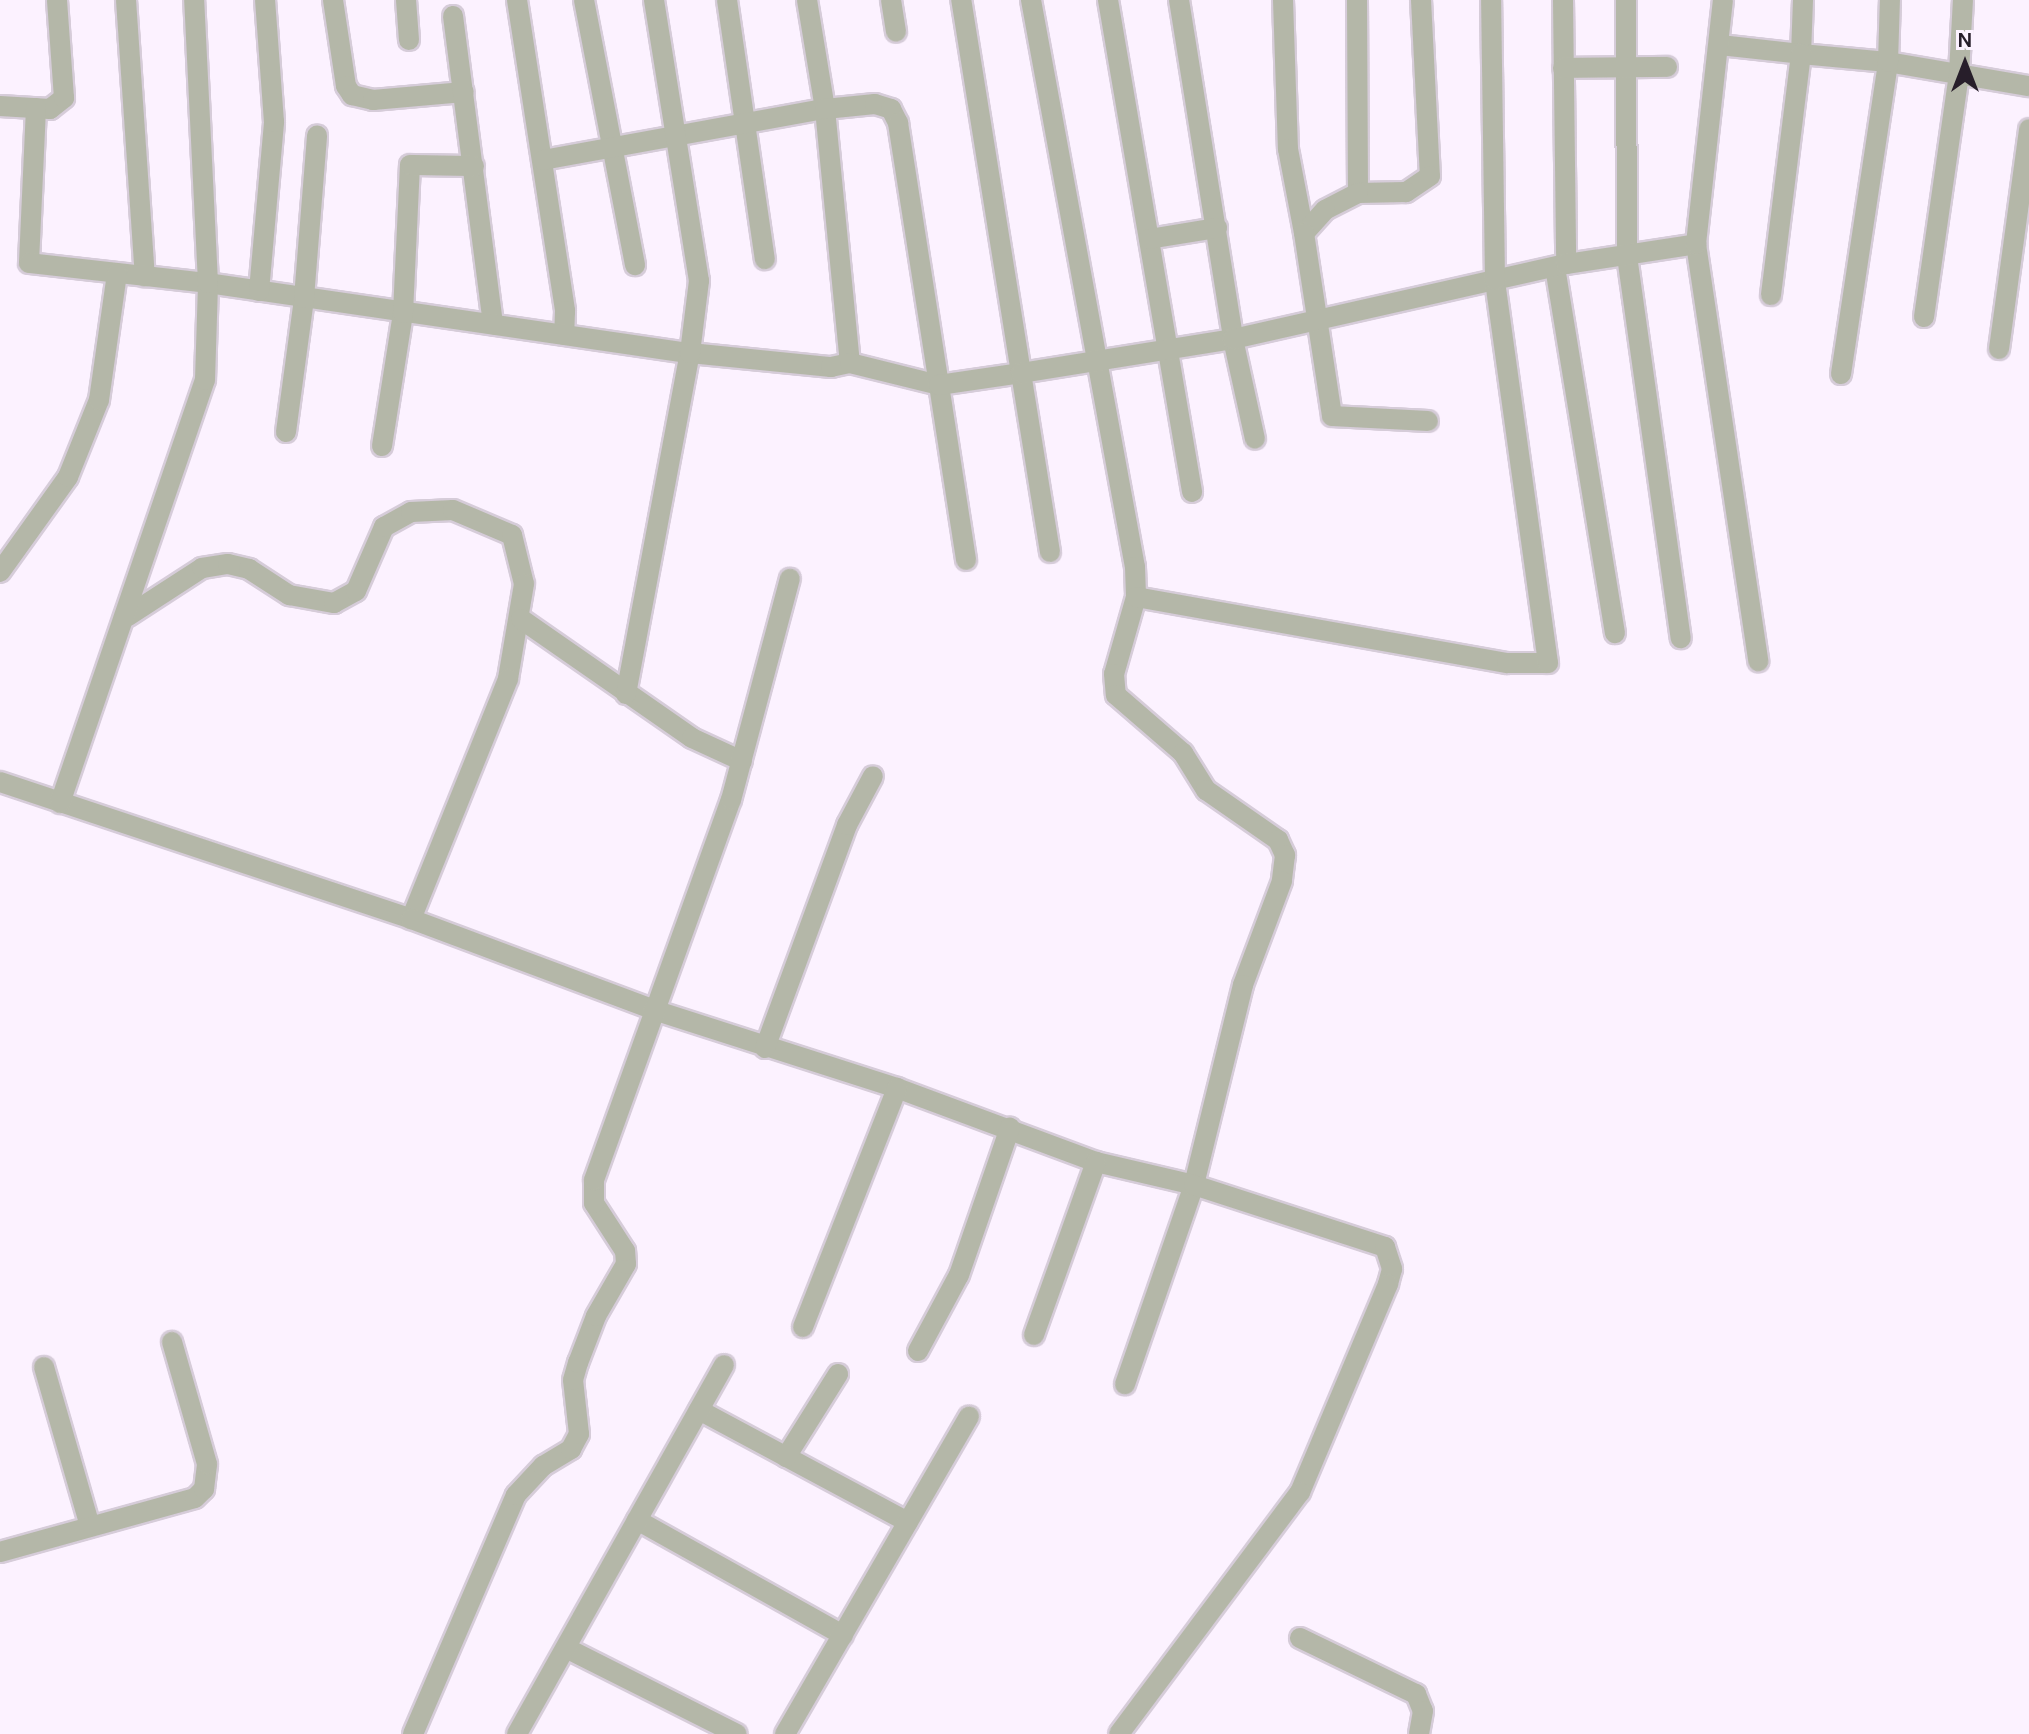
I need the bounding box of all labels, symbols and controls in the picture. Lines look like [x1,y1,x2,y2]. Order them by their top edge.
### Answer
north arrow [1925,24,2005,104]
text: N [1957,27,1973,53]

